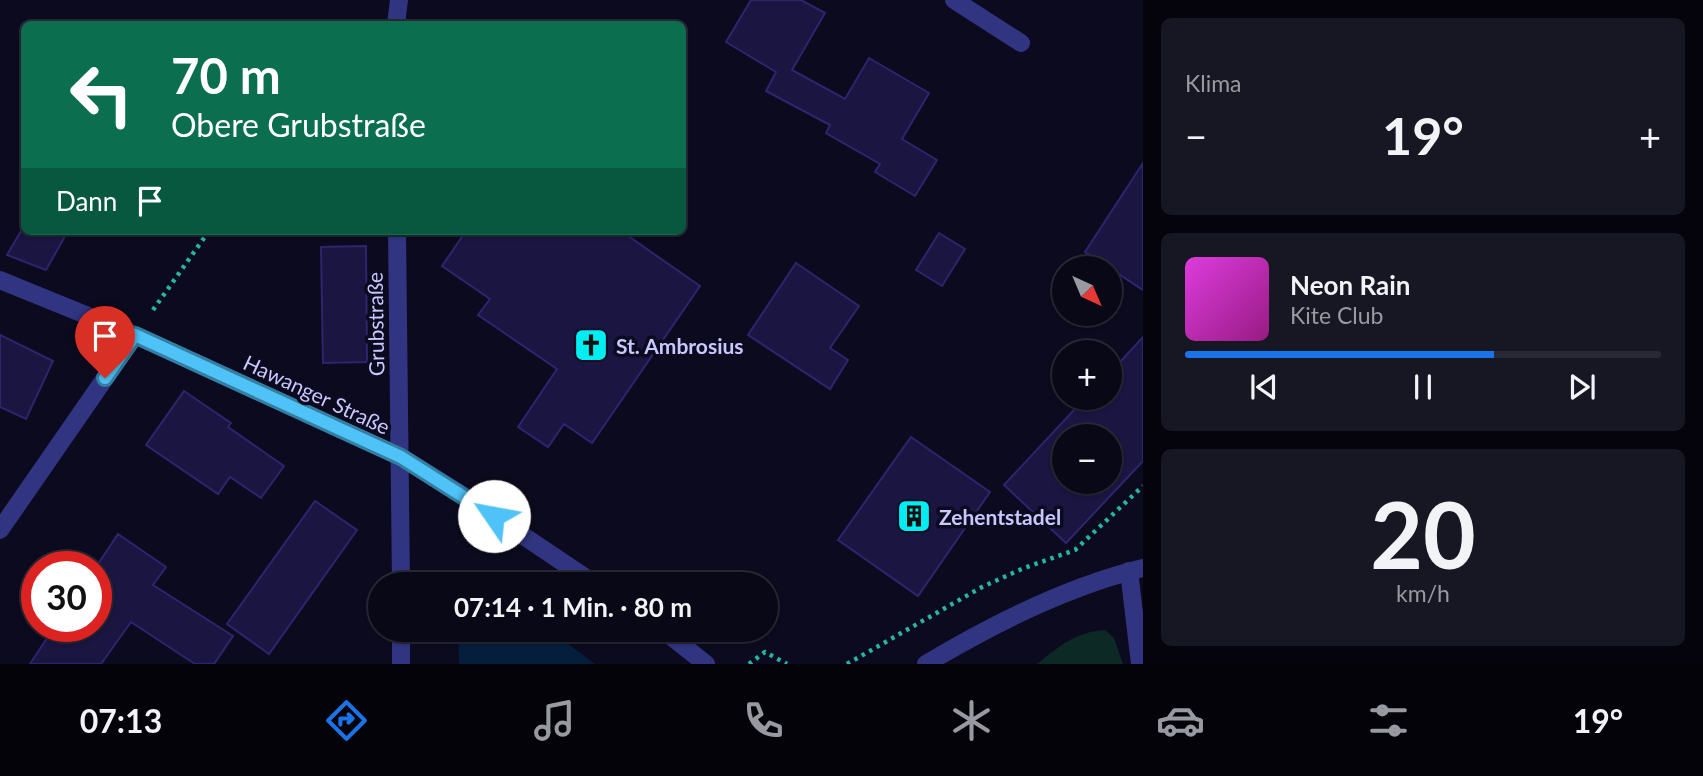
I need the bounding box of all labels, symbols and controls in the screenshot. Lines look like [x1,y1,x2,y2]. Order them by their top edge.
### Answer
text: 70 m [171,46,281,104]
icon: left [56,49,147,140]
text: Klima [1185,69,1242,97]
text: 19° [1382,104,1464,166]
text: Obere Grubstraße [171,105,426,144]
text: − [1185,113,1207,159]
text: + [1639,113,1661,159]
icon: arrive [131,182,169,220]
text: Dann [56,185,117,217]
north arrow [1052,256,1122,326]
map controls [1052,256,1122,494]
text: Neon Rain [1290,269,1410,301]
street label: Grubstraße [362,272,388,376]
text: Kite Club [1290,301,1383,329]
pin [75,306,135,378]
icon: arrive [86,317,124,355]
church icon: St. Ambrosius [572,326,610,364]
place label: St. Ambrosius [616,333,744,358]
button: + [1052,340,1122,410]
street label: Hawanger Straße [240,349,394,439]
icon: previous [1245,368,1283,406]
icon: pause [1404,368,1442,406]
icon: next [1563,368,1601,406]
button: − [1052,424,1122,494]
position arrow [457,479,531,553]
text: 20 [1370,479,1476,588]
building icon: Zehentstadel [895,497,933,535]
place label: Zehentstadel [939,504,1061,529]
speed limit sign: 30 [21,551,112,642]
text: km/h [1396,579,1450,607]
text: 07:14 · 1 Min. · 80 m [454,591,692,623]
icon: directions [322,696,371,745]
icon: music [530,696,579,745]
icon: phone [739,696,788,745]
icon: climate [947,696,996,745]
icon: car [1156,696,1205,745]
icon: filters [1364,696,1413,745]
text: 07:13 [80,701,162,740]
text: 19° [1573,701,1623,740]

